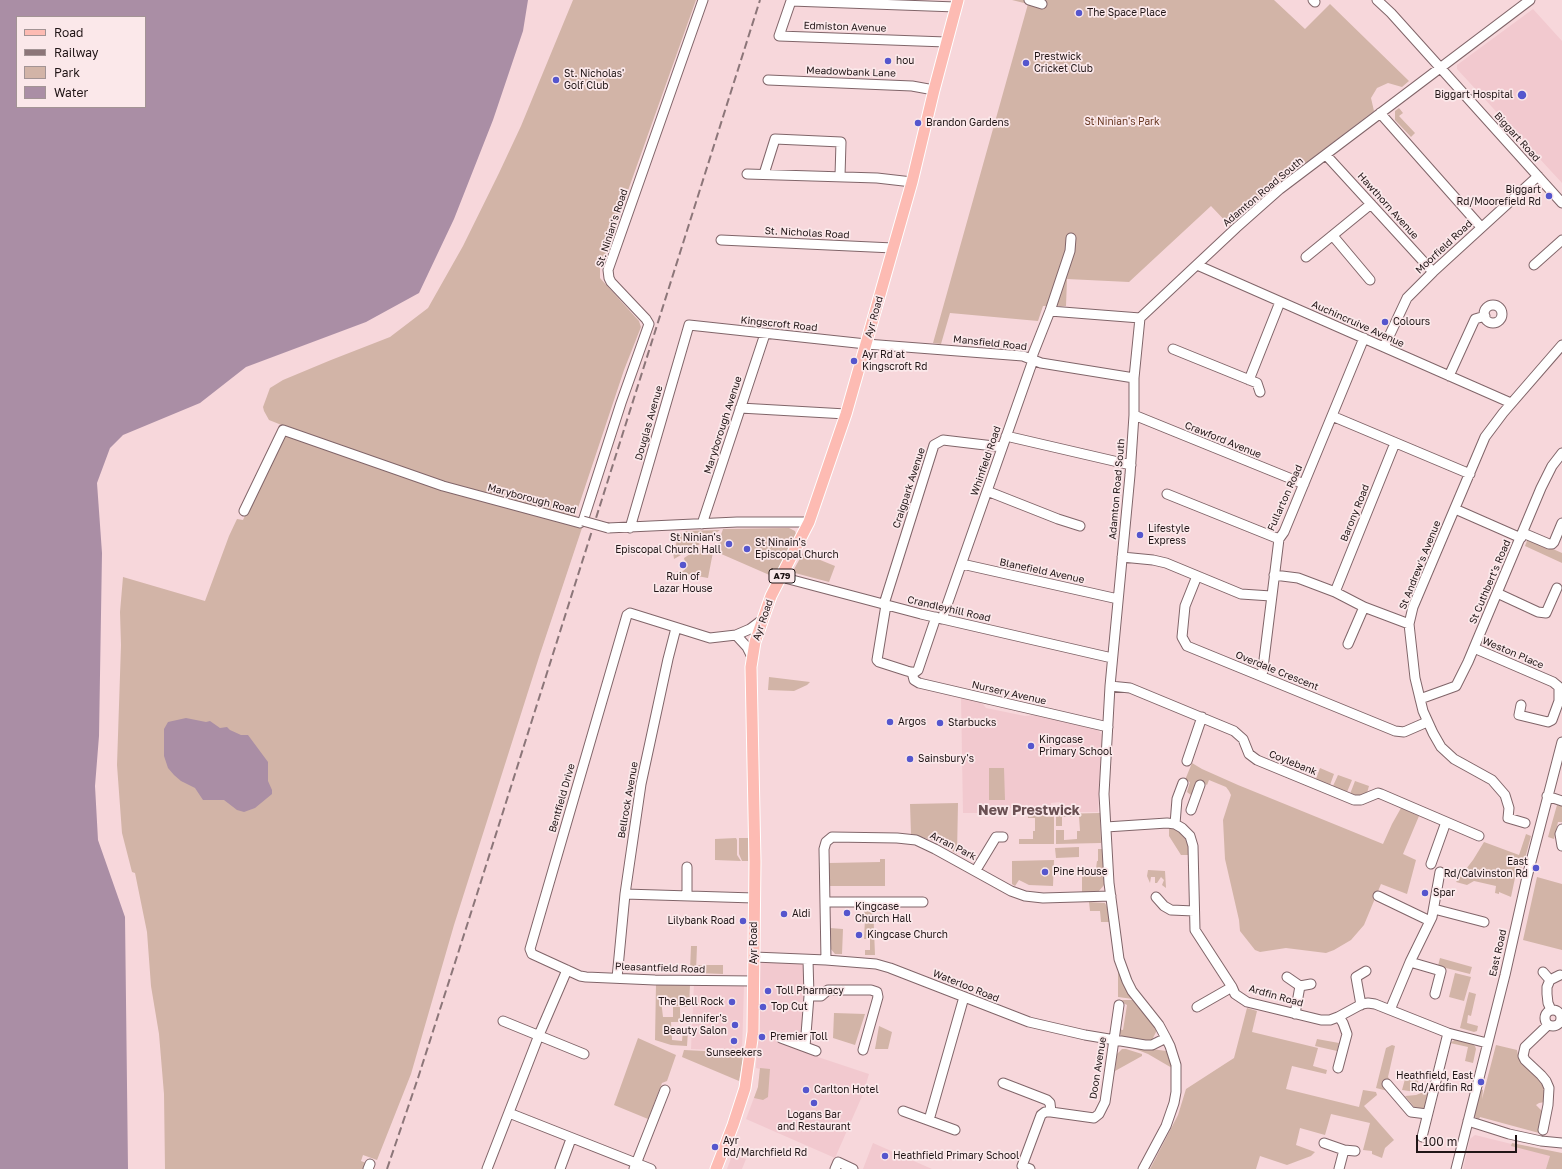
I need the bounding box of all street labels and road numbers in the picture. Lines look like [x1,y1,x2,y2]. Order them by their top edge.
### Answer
street label: Edmiston Avenue [803,20,887,34]
street label: Meadowbank Lane [806,64,896,80]
street label: Biggart Road [1492,110,1542,164]
street label: Adamton Road South [1220,155,1306,229]
street label: Hawthorn Avenue [1355,170,1421,242]
street label: St. Ninian's Road [594,187,630,269]
street label: Moorfield Road [1413,218,1475,276]
street label: St. Nicholas Road [764,225,850,241]
street label: Ayr Road [862,295,886,339]
street label: Auchincruive Avenue [1310,298,1406,350]
street label: Kingscroft Road [740,314,818,334]
street label: Mansfield Road [953,333,1027,353]
street label: Maryborough Avenue [702,375,744,475]
street label: Douglas Avenue [633,384,665,462]
street label: Crawford Avenue [1183,419,1263,461]
street label: Whinfield Road [968,425,1004,497]
street label: Adamton Road South [1107,438,1127,540]
street label: Craigpark Avenue [890,446,928,530]
street label: Fullarton Road [1265,463,1305,533]
street label: Maryborough Road [486,481,578,517]
street label: Barony Road [1338,483,1372,543]
street label: St Andrew's Avenue [1397,519,1443,611]
street label: St Cuthbert's Road [1467,538,1513,626]
street label: Blanefield Avenue [998,556,1086,586]
road number: A79 [769,569,795,583]
street label: Crandleyhill Road [906,594,992,624]
street label: Ayr Road [750,598,776,642]
street label: Weston Place [1480,635,1546,671]
street label: Overdale Crescent [1234,649,1320,693]
street label: Nursery Avenue [971,679,1047,707]
street label: Coylebank [1267,748,1319,778]
street label: Bellrock Avenue [615,761,641,839]
street label: Bentfield Drive [546,762,578,834]
street label: Arran Park [928,829,978,863]
street label: Ayr Road [748,922,760,964]
street label: East Road [1487,928,1509,978]
street label: Pleasantfield Road [615,960,705,976]
street label: Waterloo Road [931,967,1001,1005]
street label: Ardfin Road [1247,982,1305,1010]
street label: Doon Avenue [1087,1036,1109,1100]

